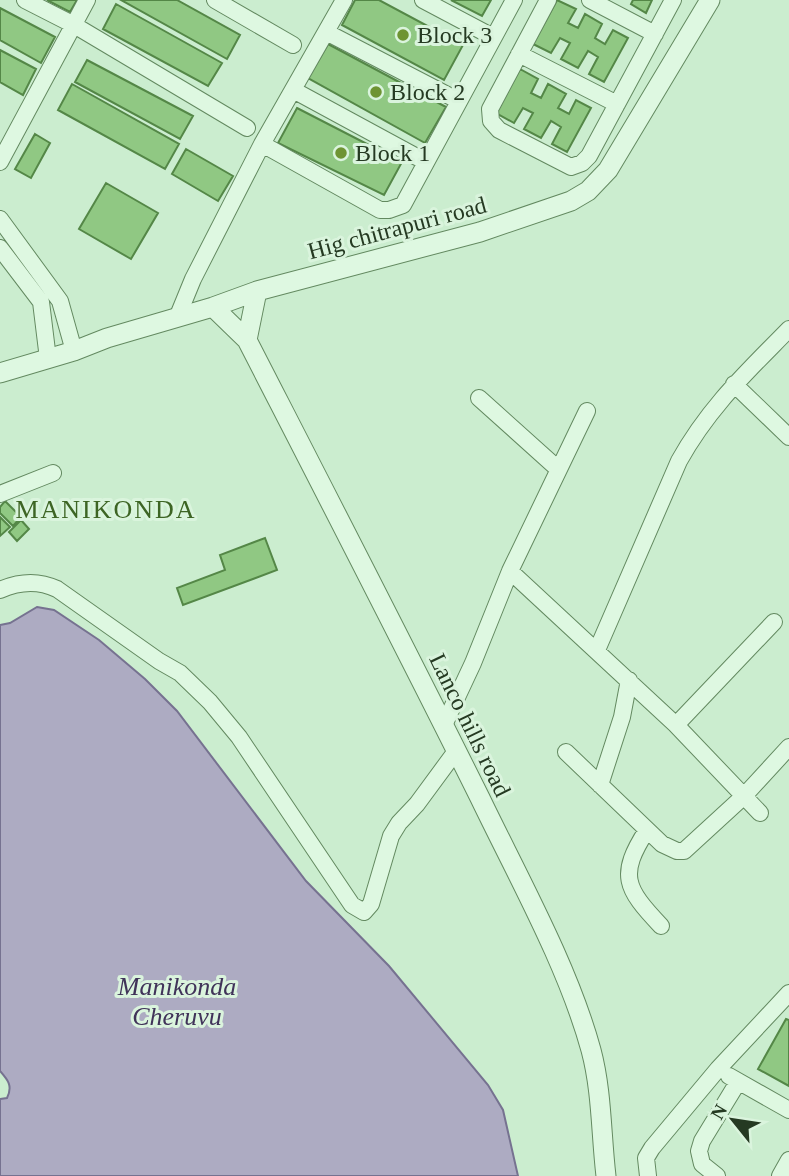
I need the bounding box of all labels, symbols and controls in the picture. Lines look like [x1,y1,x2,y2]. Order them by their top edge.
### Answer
place label: Block 3 [417,22,492,48]
marker: Block 3 [395,27,411,43]
place label: Block 2 [390,79,465,105]
marker: Block 2 [368,84,384,100]
place label: Block 1 [355,140,430,166]
marker: Block 1 [333,145,349,161]
street label: Hig chitrapuri road [305,192,489,264]
district label: MANIKONDA [15,495,197,524]
street label: Lanco hills road [424,649,516,801]
water label: Manikonda Cheruvu [117,972,236,1031]
north arrow [698,1085,768,1155]
text: N [706,1100,731,1123]

